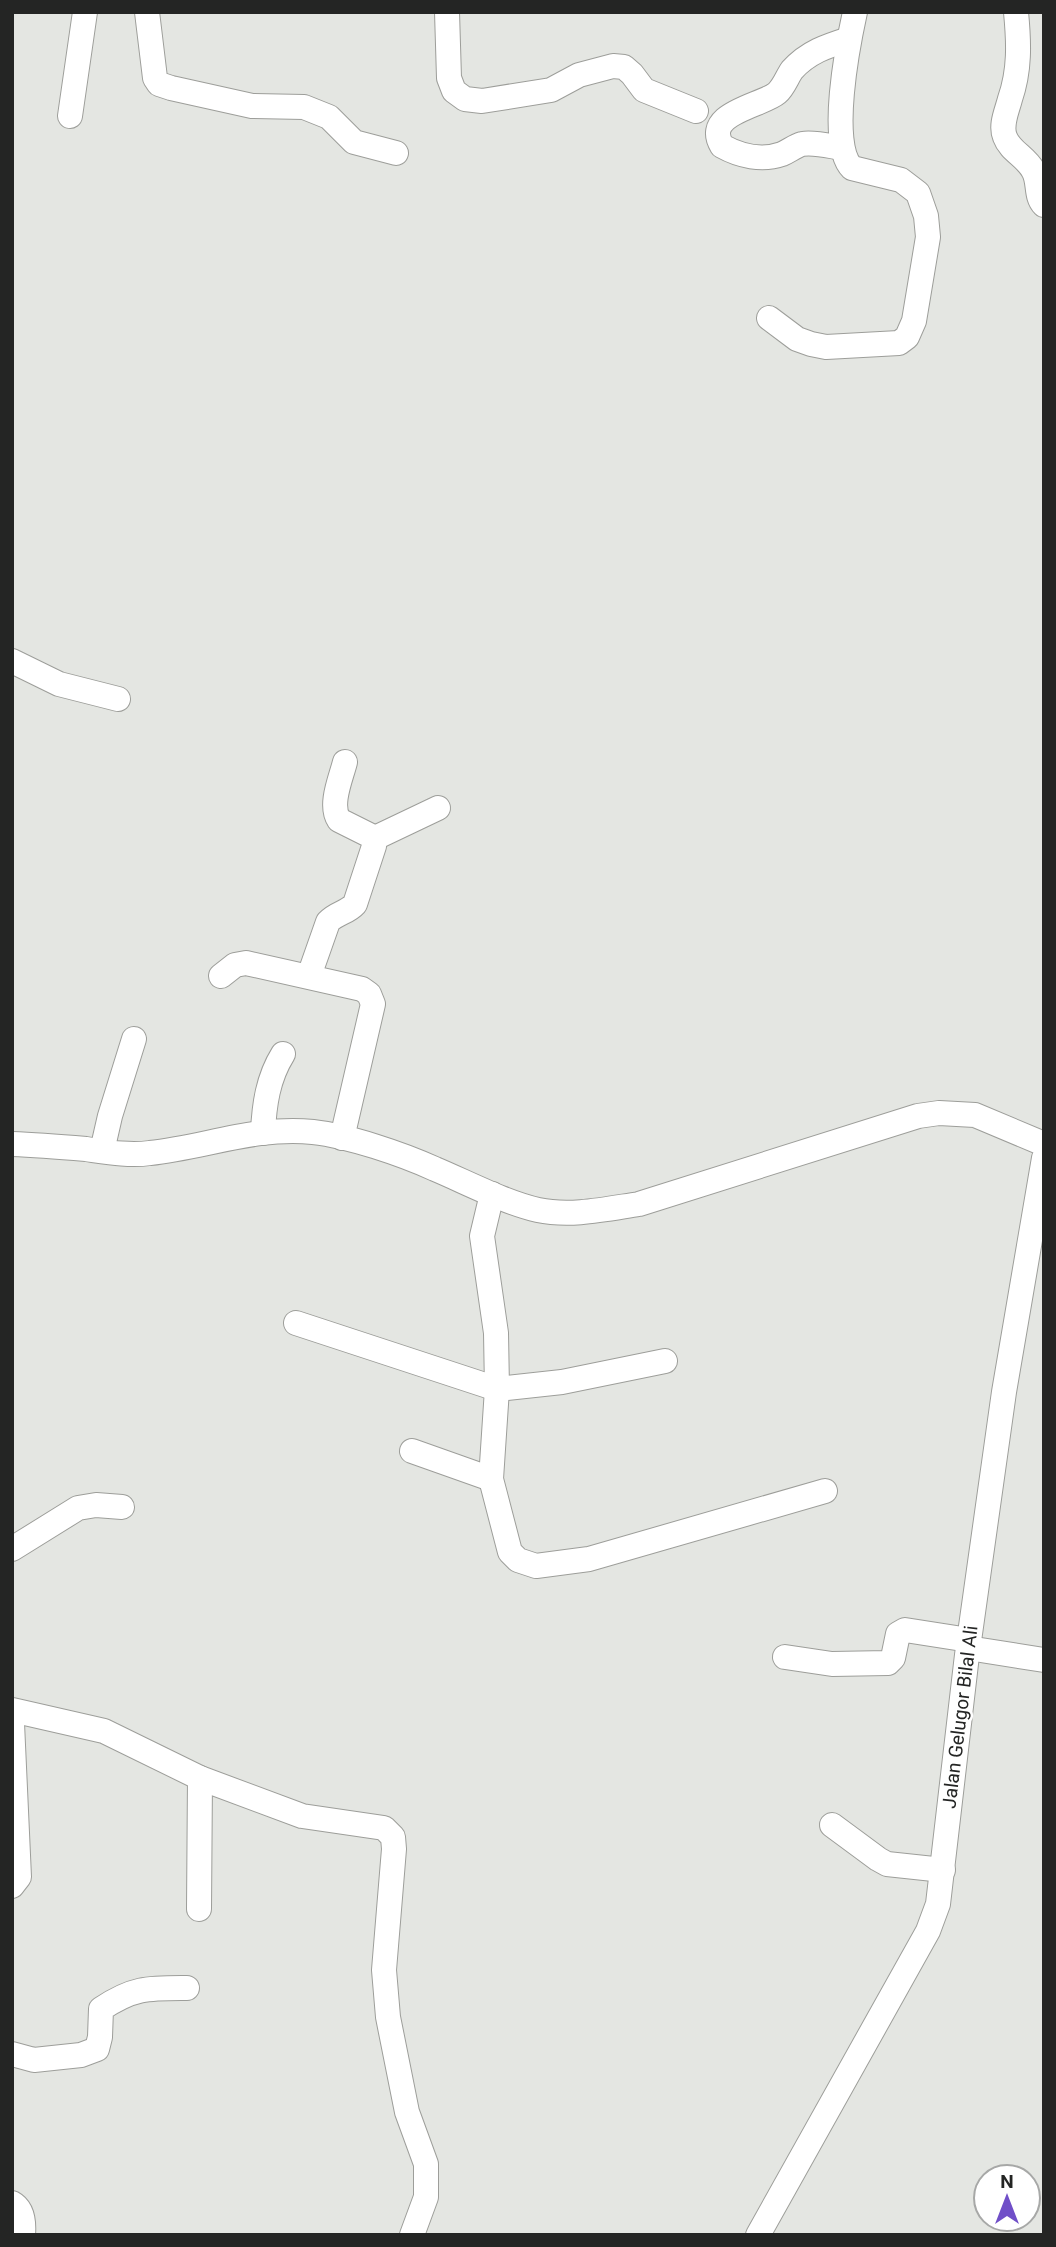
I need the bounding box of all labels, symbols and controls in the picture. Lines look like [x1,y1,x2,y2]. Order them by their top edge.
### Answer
street label: Jalan Gelugor Bilal Ali [937,1624,983,1810]
north arrow [972,2163,1042,2233]
text: N [1000,2170,1014,2193]

